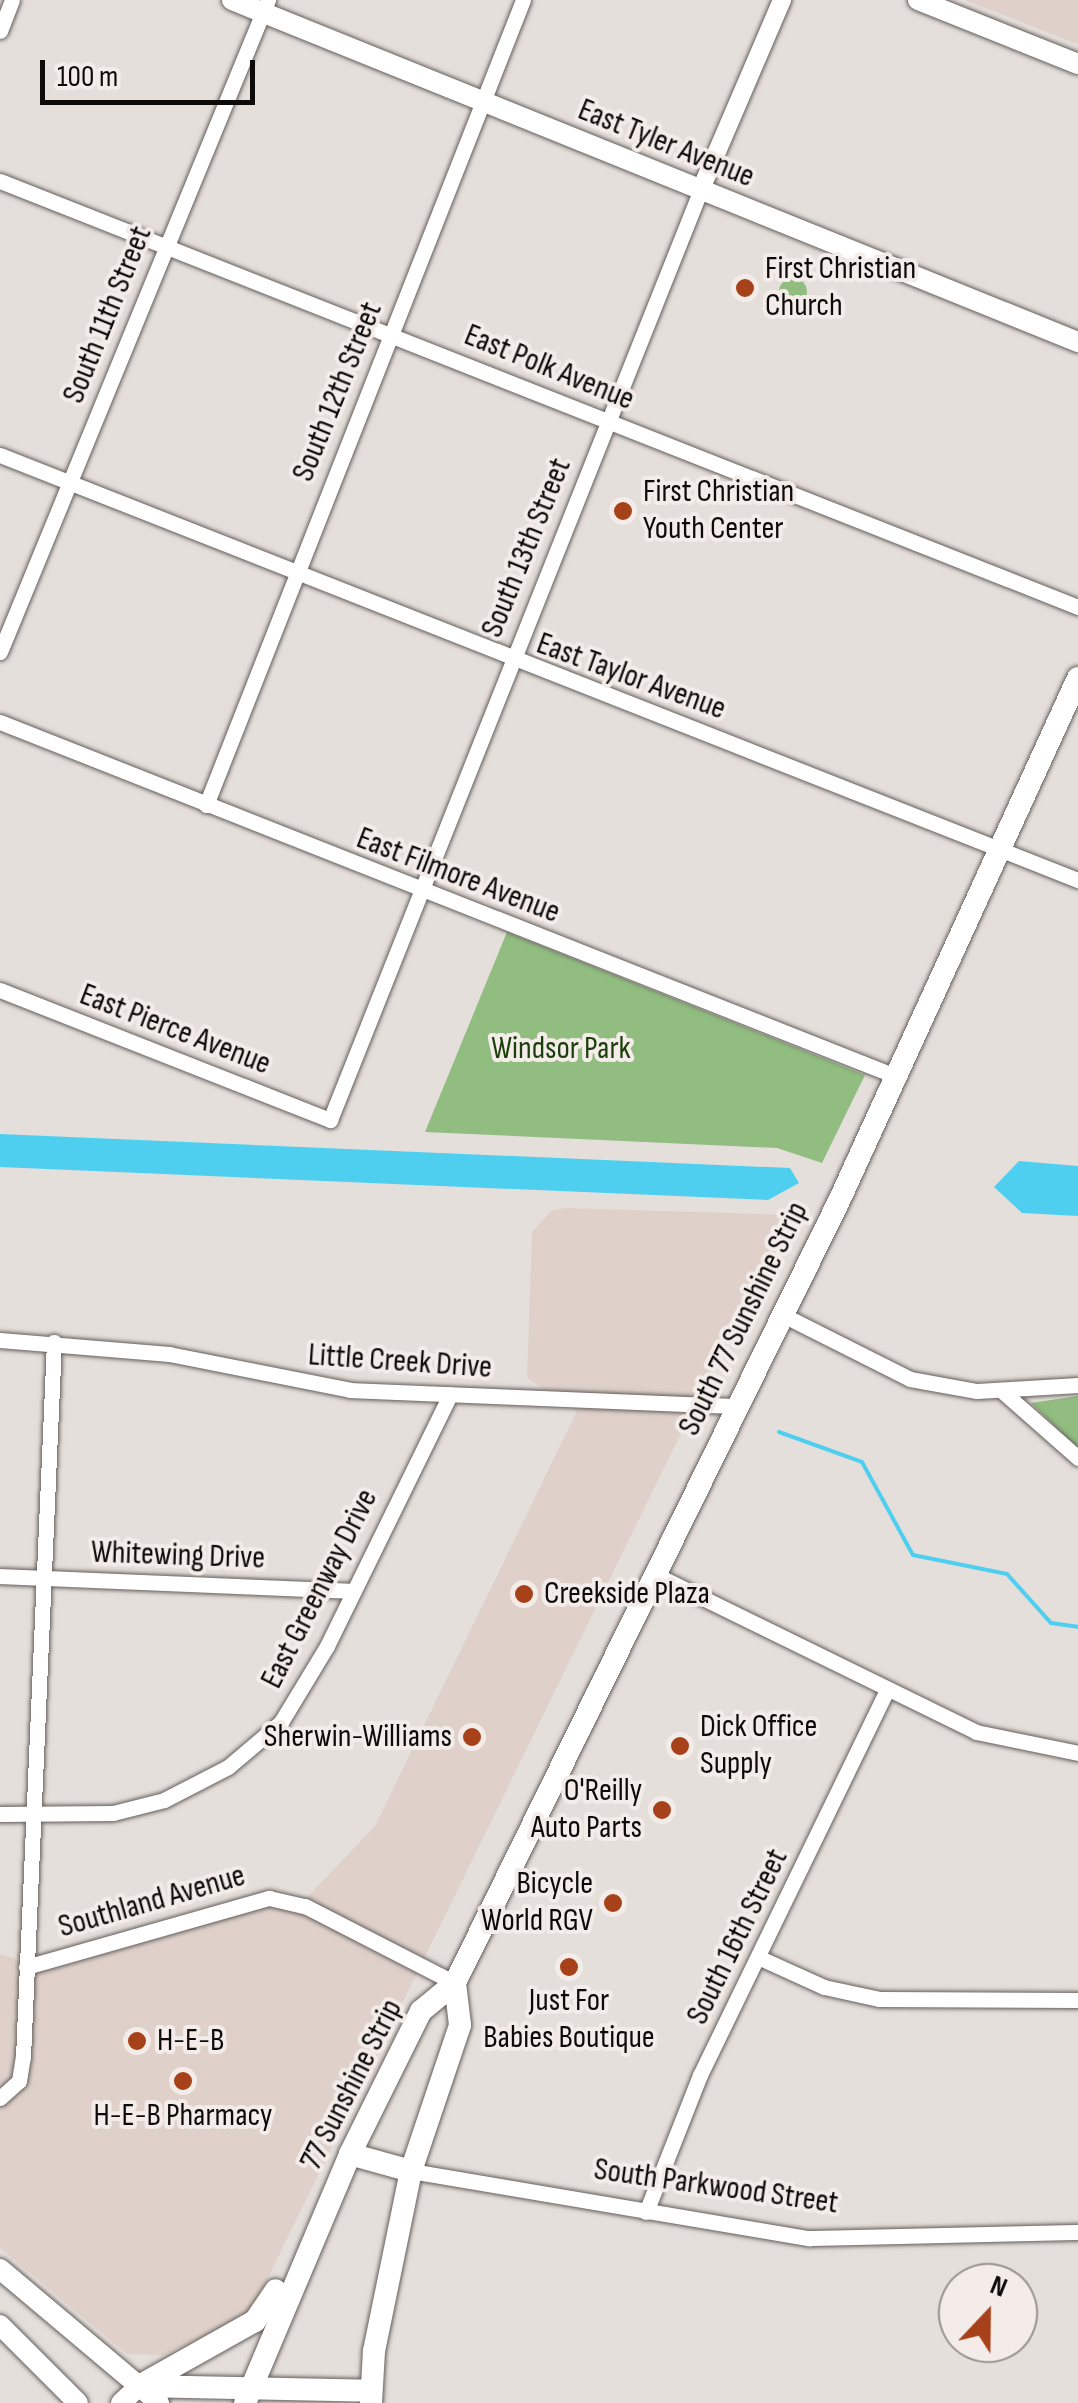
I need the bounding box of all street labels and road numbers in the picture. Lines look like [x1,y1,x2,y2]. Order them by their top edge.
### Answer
street label: East Tyler Avenue [572,91,760,197]
street label: South 11th Street [55,221,161,409]
street label: South 12th Street [285,297,391,487]
street label: East Polk Avenue [459,317,639,419]
street label: South 13th Street [474,453,580,643]
street label: East Taylor Avenue [531,625,731,729]
street label: East Filmore Avenue [351,820,565,932]
street label: East Pierce Avenue [74,976,276,1084]
street label: South 77 Sunshine Strip [671,1196,817,1442]
street label: Little Creek Drive [307,1336,493,1388]
street label: East Greenway Drive [253,1483,387,1695]
street label: Whitewing Drive [90,1534,266,1578]
street label: South 16th Street [679,1843,797,2031]
street label: Southland Avenue [54,1857,250,1947]
street label: 77 Sunshine Strip [293,1993,411,2177]
street label: South Parkwood Street [591,2151,841,2223]

